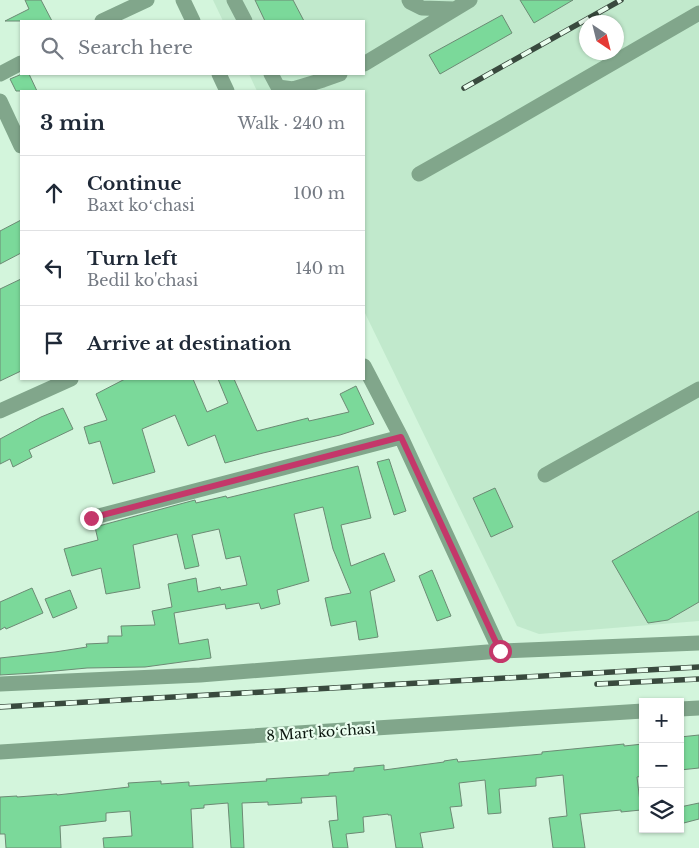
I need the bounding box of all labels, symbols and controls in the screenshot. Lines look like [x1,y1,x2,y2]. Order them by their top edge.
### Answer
north arrow [579,15,624,60]
search box [20,20,365,75]
icon: search [38,34,66,62]
text: Search here [78,36,193,59]
text: 3 min [40,110,105,136]
text: Walk · 240 m [238,113,345,133]
text: Continue [87,172,182,195]
icon: ahead [40,179,68,207]
text: 100 m [293,183,345,203]
text: Baxt koʻchasi [87,195,195,215]
text: Turn left [87,247,178,270]
icon: left [40,254,68,282]
text: 140 m [295,258,345,278]
text: Bedil ko'chasi [87,270,198,290]
icon: arrive [40,329,68,357]
text: Arrive at destination [87,332,291,355]
route end [80,507,103,530]
route start [489,640,512,663]
map controls [639,698,684,833]
button: + [639,698,684,743]
street label: 8 Mart koʻchasi [266,719,376,745]
button: − [639,743,684,788]
button: layers [639,788,684,833]

